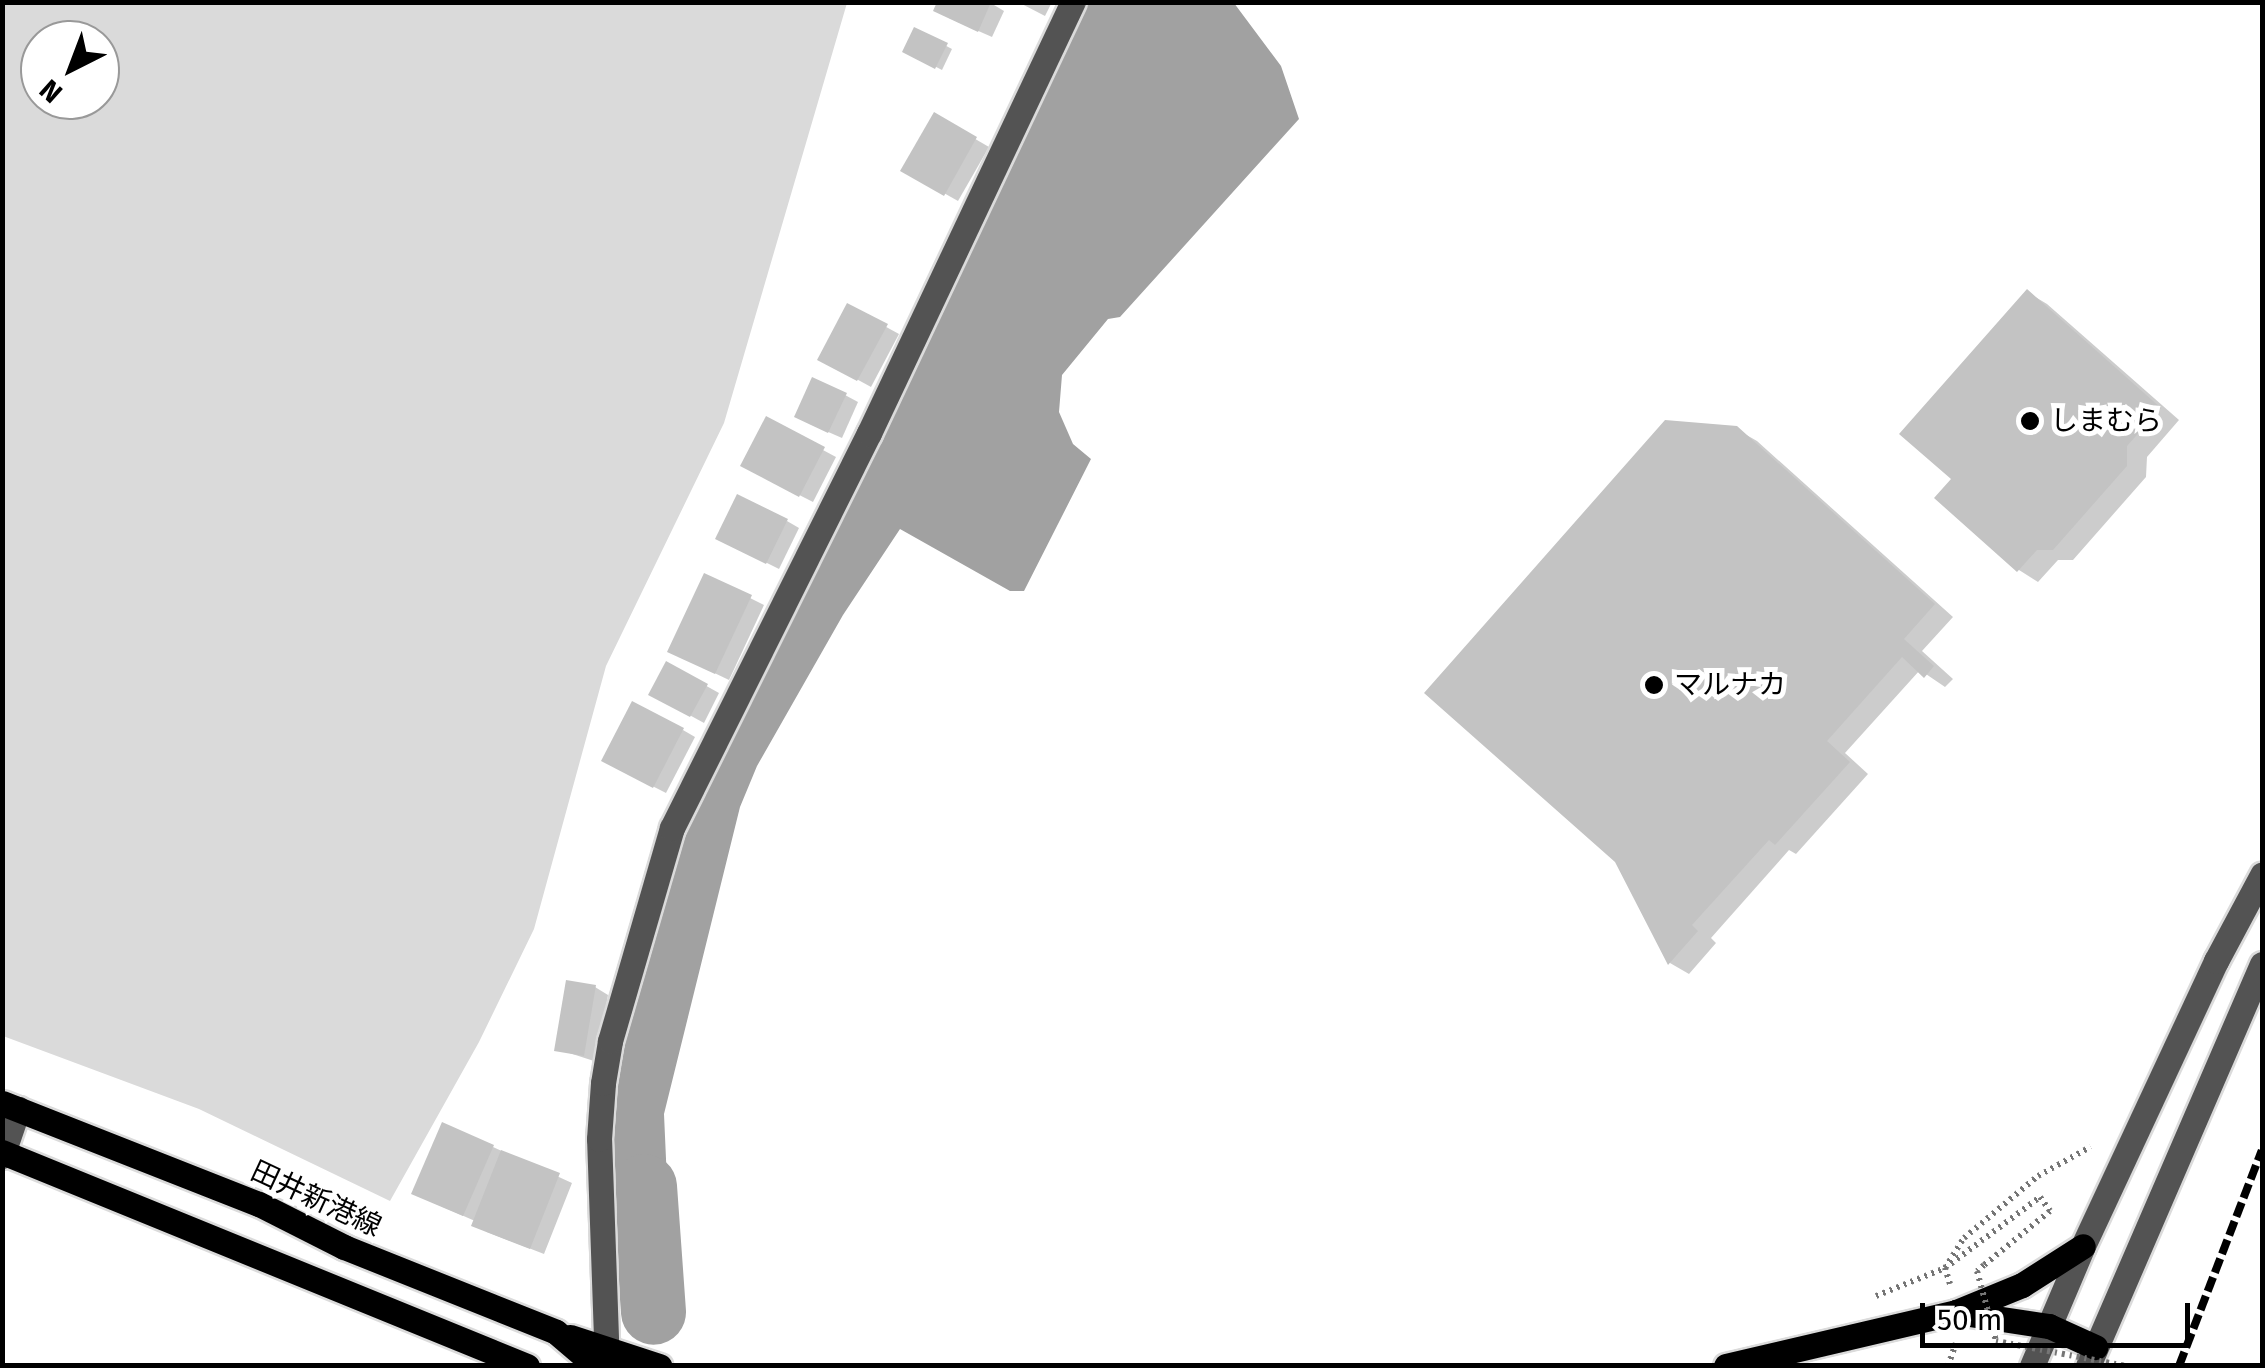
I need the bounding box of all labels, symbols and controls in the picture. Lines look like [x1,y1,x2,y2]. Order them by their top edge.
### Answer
north arrow [20,20,120,120]
text: N [33,73,69,110]
place label: しまむら [2050,404,2162,438]
marker: しまむら [2019,410,2041,432]
place label: マルナカ [1674,668,1786,702]
marker: マルナカ [1643,674,1665,696]
street label: 田井新港線 [245,1154,387,1244]
scale bar [1925,1283,2195,1345]
text: 50 m [1937,1302,2002,1338]

